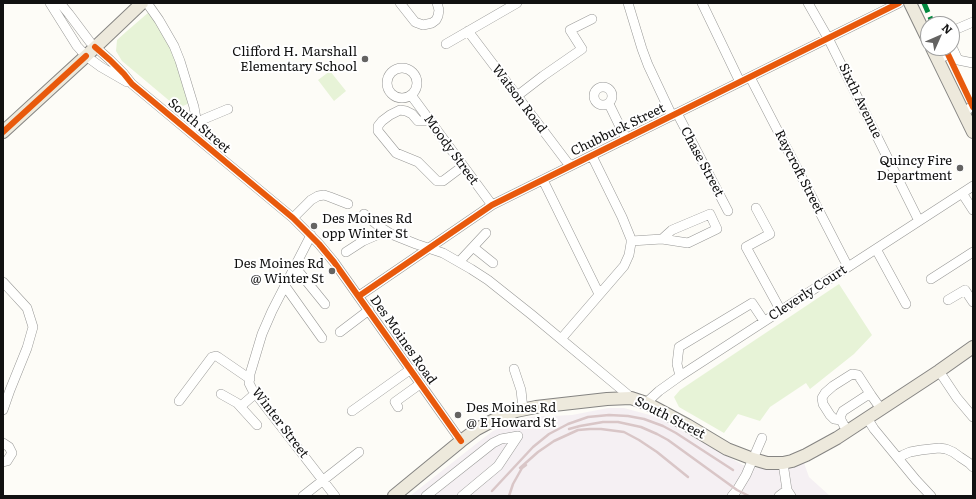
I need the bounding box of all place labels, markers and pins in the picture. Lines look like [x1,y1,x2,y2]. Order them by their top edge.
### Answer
place label: Clifford H. Marshall Elementary School [232,44,357,75]
marker: Clifford H. Marshall Elementary School [360,54,370,64]
place label: Quincy Fire Department [877,153,952,184]
marker: Quincy Fire Department [955,163,965,173]
place label: Des Moines Rd opp Winter St [322,211,412,242]
marker: Des Moines Rd opp Winter St [309,221,319,231]
place label: Des Moines Rd @ Winter St [234,256,324,287]
marker: Des Moines Rd @ Winter St [327,266,337,276]
place label: Des Moines Rd @ E Howard St [466,400,556,431]
marker: Des Moines Rd @ E Howard St [453,410,463,420]

